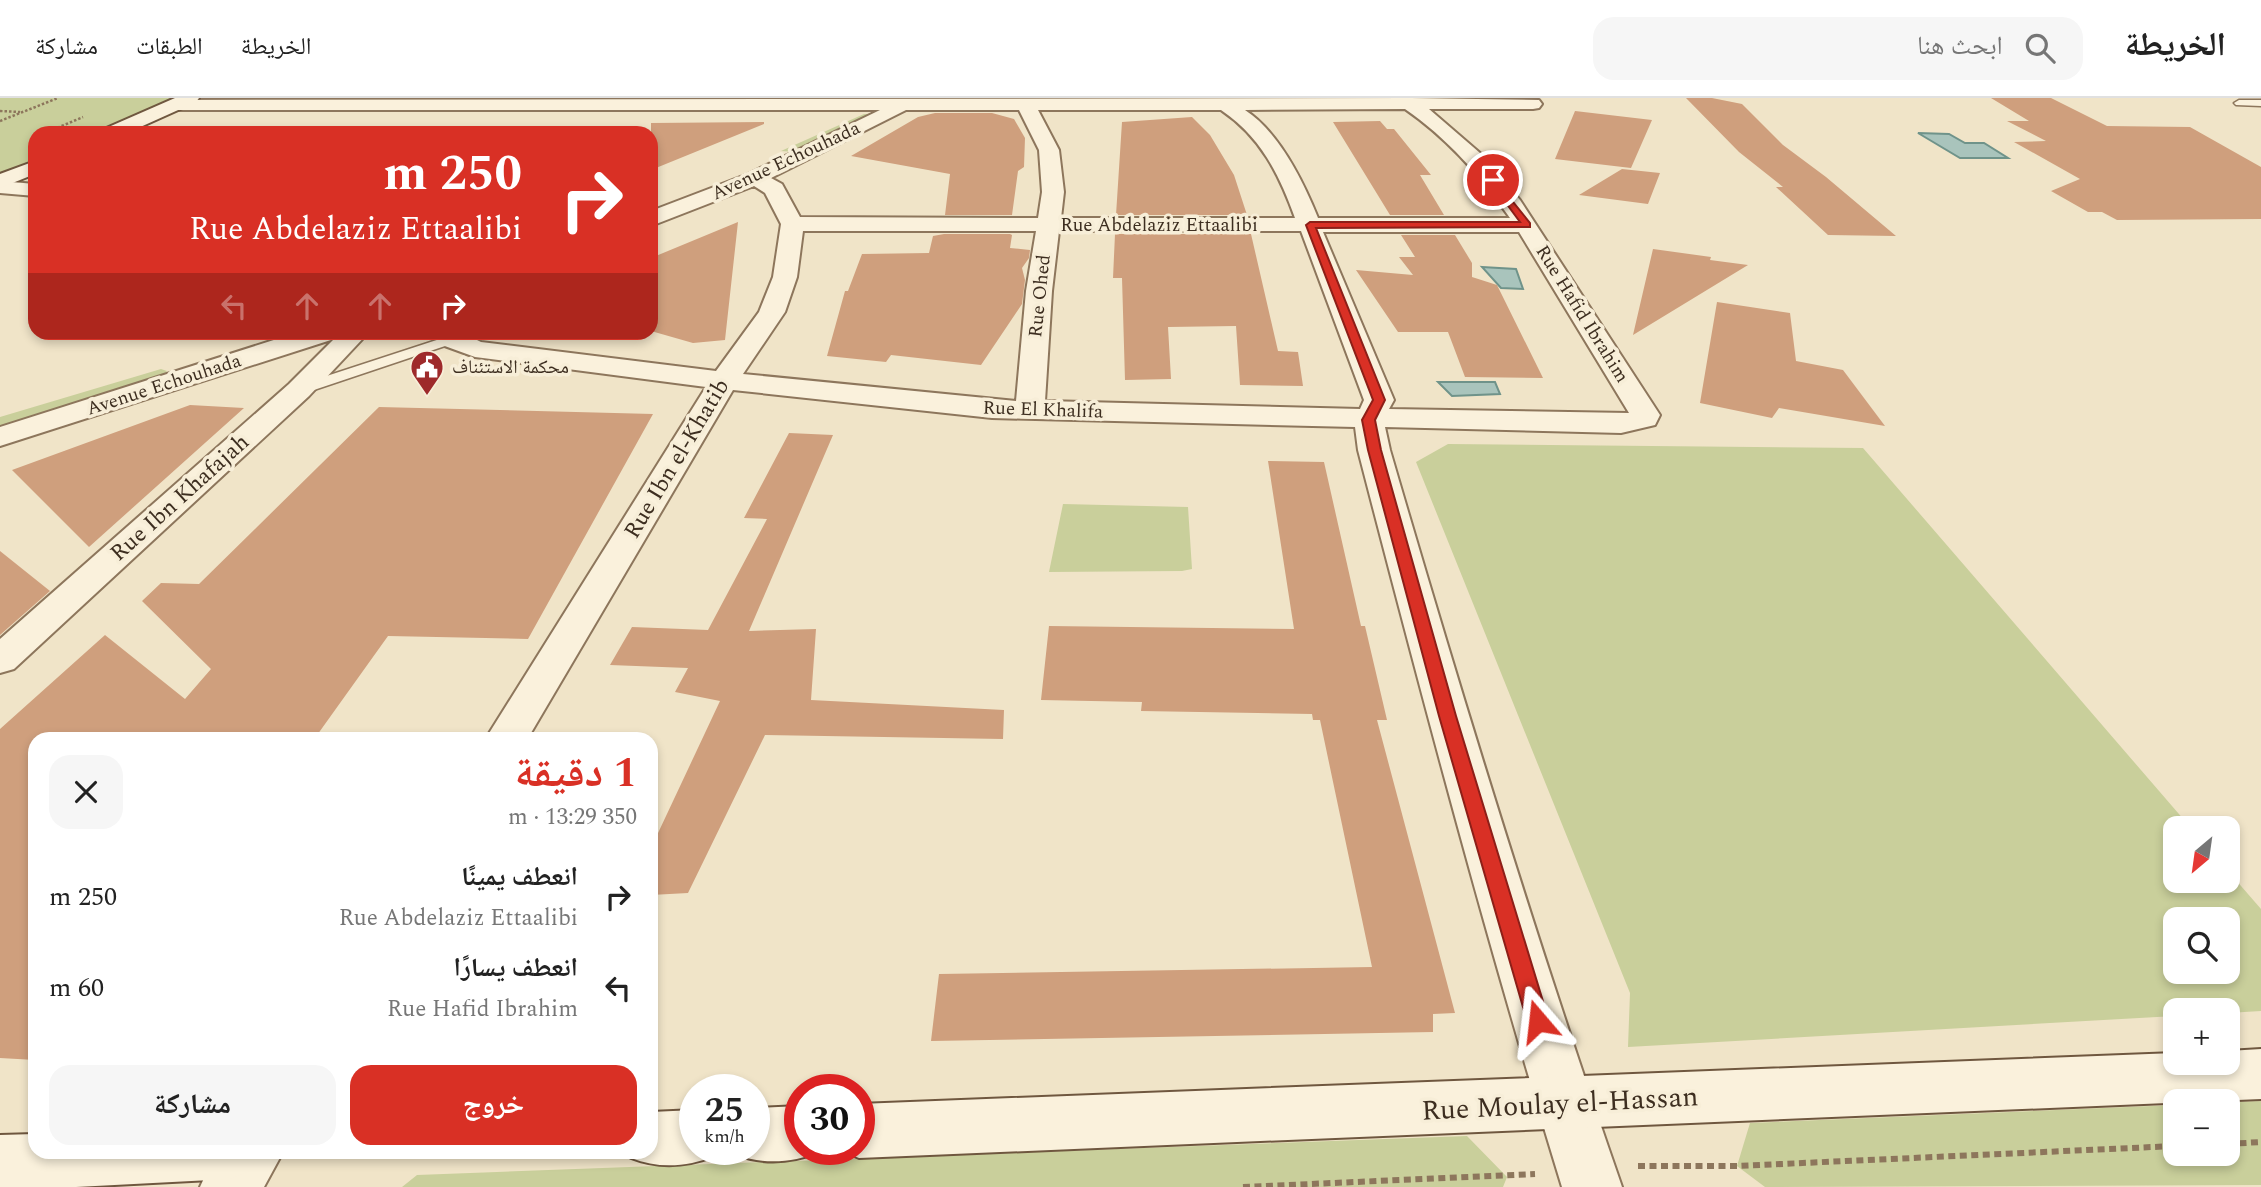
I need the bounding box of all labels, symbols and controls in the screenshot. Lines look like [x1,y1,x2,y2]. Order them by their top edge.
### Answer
search box [1593,17,2083,80]
text: الخريطة [2125,20,2226,70]
text: ابحث هنا [1917,26,2003,66]
text: مشاركة [35,29,98,65]
text: الطبقات [136,29,203,65]
text: الخريطة [241,29,311,65]
icon: search [2021,29,2059,67]
street label: Avenue Echouhada [707,114,866,208]
text: 250 m [383,137,522,212]
pin [1463,150,1523,210]
icon: right [546,154,637,245]
icon: arrive [1474,161,1512,199]
text: Rue Abdelaziz Ettaalibi [189,205,522,254]
street label: Rue Abdelaziz Ettaalibi [1060,211,1258,240]
street label: Rue Hafid Ibrahim [1528,239,1636,389]
street label: Rue Ohed [1021,253,1059,339]
icon: left [215,287,253,325]
icon: ahead [288,287,326,325]
icon: ahead [361,287,399,325]
icon: right [434,287,472,325]
street label: Avenue Echouhada [83,346,246,424]
public building icon: محكمة الاستئناف [408,348,446,397]
place label: محكمة الاستئناف [452,353,569,382]
street label: Rue Ibn el-Khatib [615,372,739,546]
street label: Rue El Khalifa [982,393,1105,427]
street label: Rue Ibn Khafajah [102,426,258,570]
text: 1 دقيقة [515,742,637,805]
button: close [49,755,123,829]
text: 350 m · 13:29 [508,800,637,835]
north arrow [2163,816,2240,892]
map controls [2163,816,2240,1166]
text: انعطف يمينًا [461,857,578,897]
text: 250 m [49,877,117,917]
icon: right [599,878,637,916]
text: Rue Abdelaziz Ettaalibi [339,901,578,936]
button: search [2163,907,2240,984]
text: انعطف يسارًا [454,948,578,988]
text: 60 m [49,968,104,1008]
icon: left [599,969,637,1007]
position arrow [1501,984,1575,1058]
text: Rue Hafid Ibrahim [387,992,578,1027]
button: + [2163,998,2240,1075]
button: مشاركة [49,1065,336,1145]
button: خروج [350,1065,637,1145]
speed limit sign: 30 [784,1074,875,1165]
street label: Rue Moulay el-Hassan [1420,1075,1700,1133]
text: 25 [705,1084,744,1137]
button: − [2163,1089,2240,1166]
text: km/h [704,1123,745,1150]

